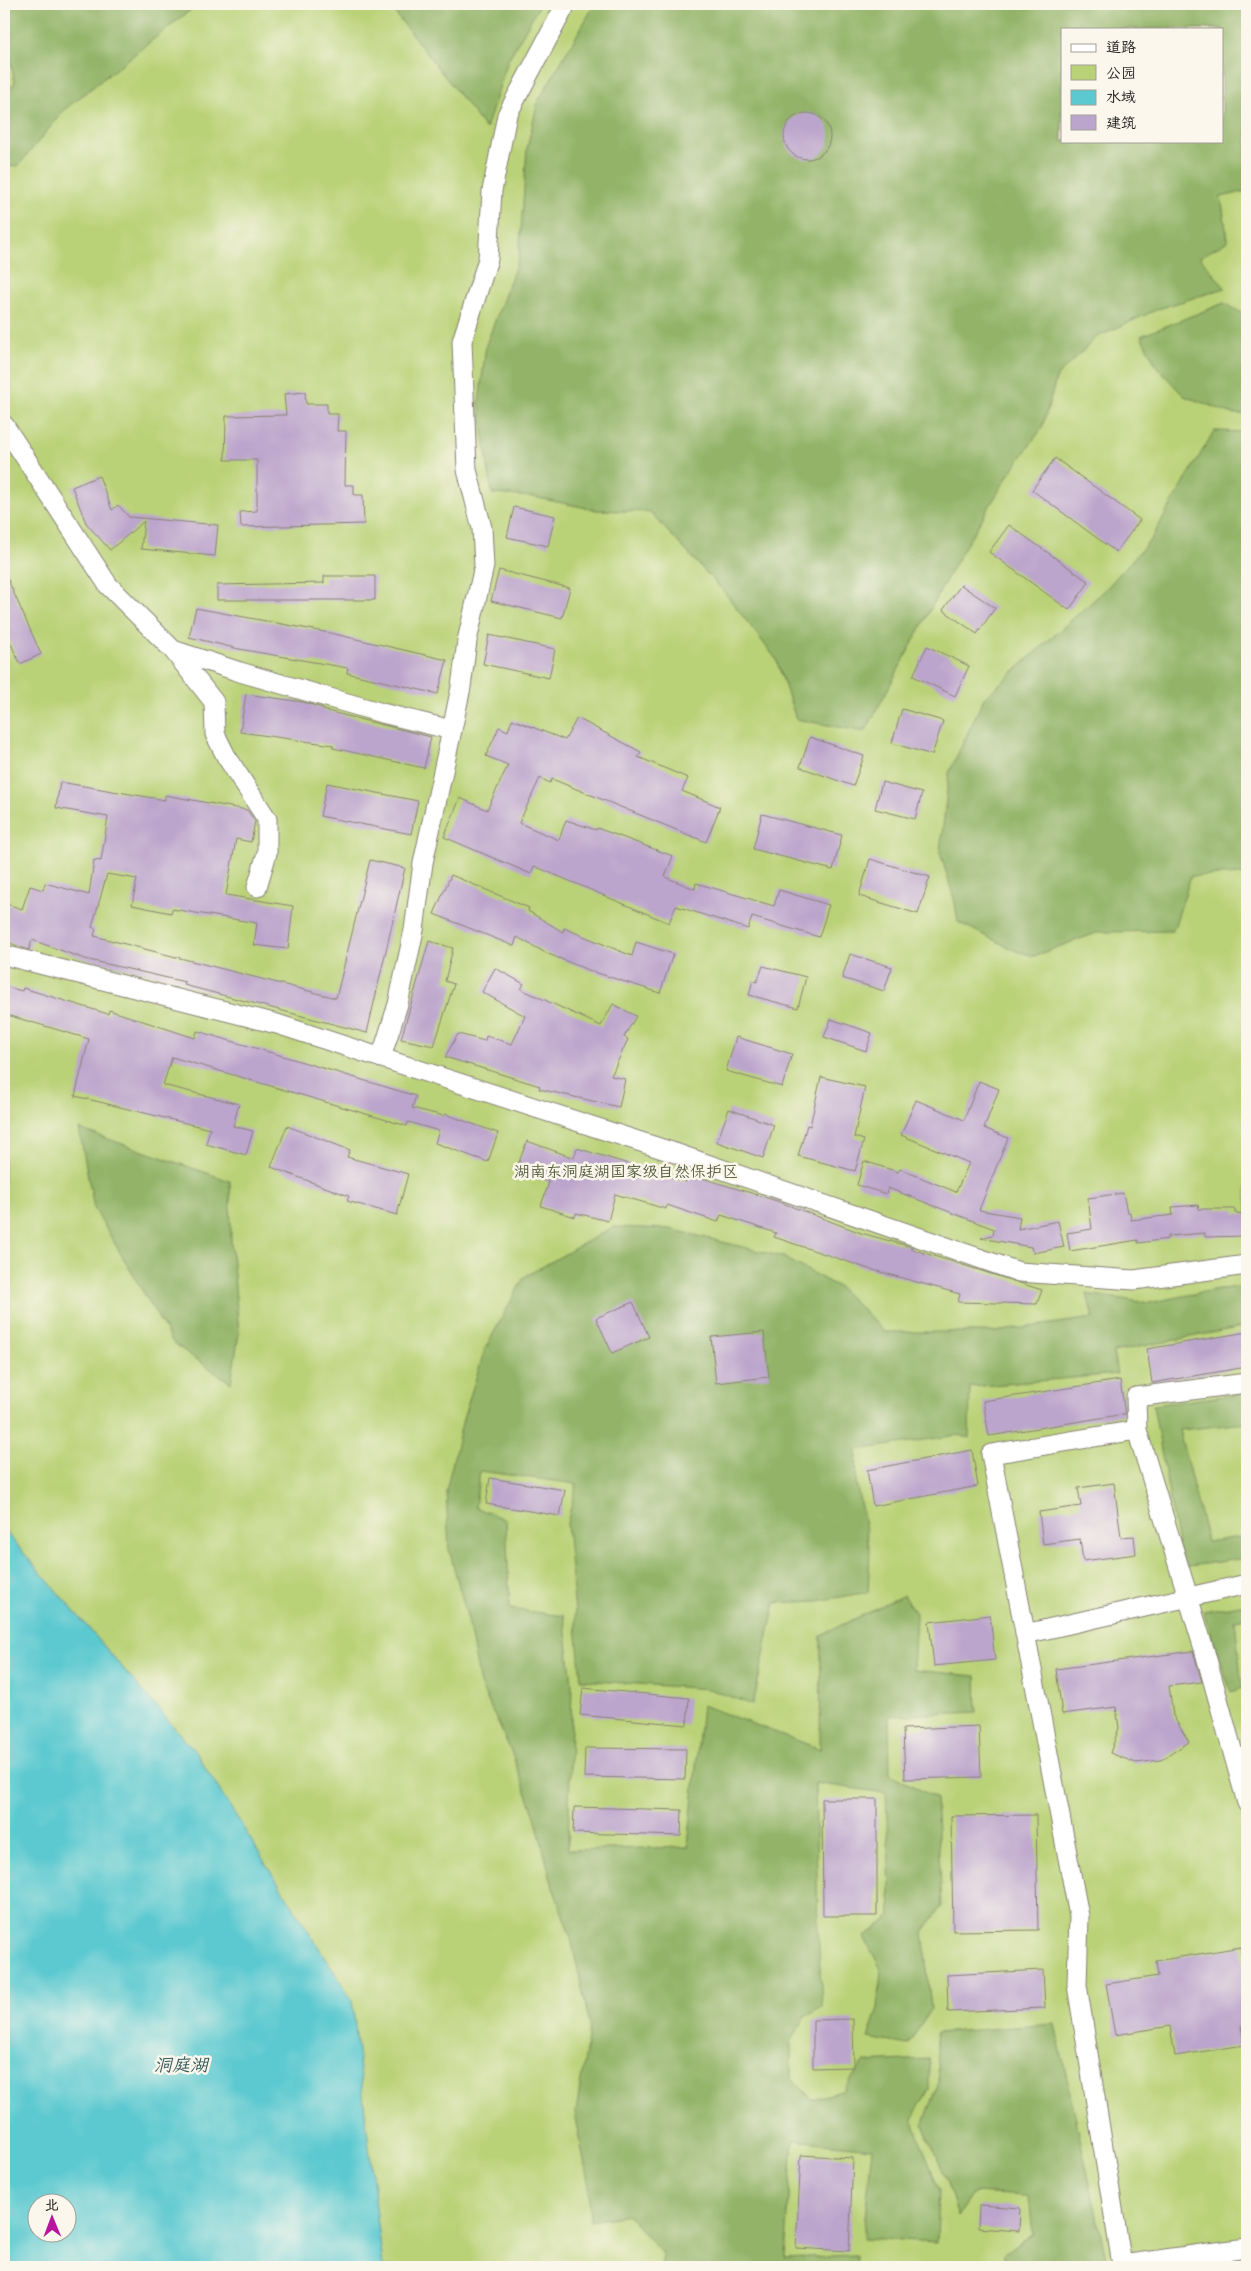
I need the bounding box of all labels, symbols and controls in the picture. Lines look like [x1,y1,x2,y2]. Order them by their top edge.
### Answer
legend [1061,28,1224,142]
text: 道路 [1106,36,1136,60]
text: 公园 [1106,62,1136,86]
text: 水域 [1106,86,1136,110]
text: 建筑 [1106,112,1136,136]
park label: 湖南东洞庭湖国家级自然保护区 [514,1160,738,1185]
water label: 洞庭湖 [154,2052,210,2081]
north arrow [28,2194,78,2244]
text: 北 [45,2195,59,2217]

